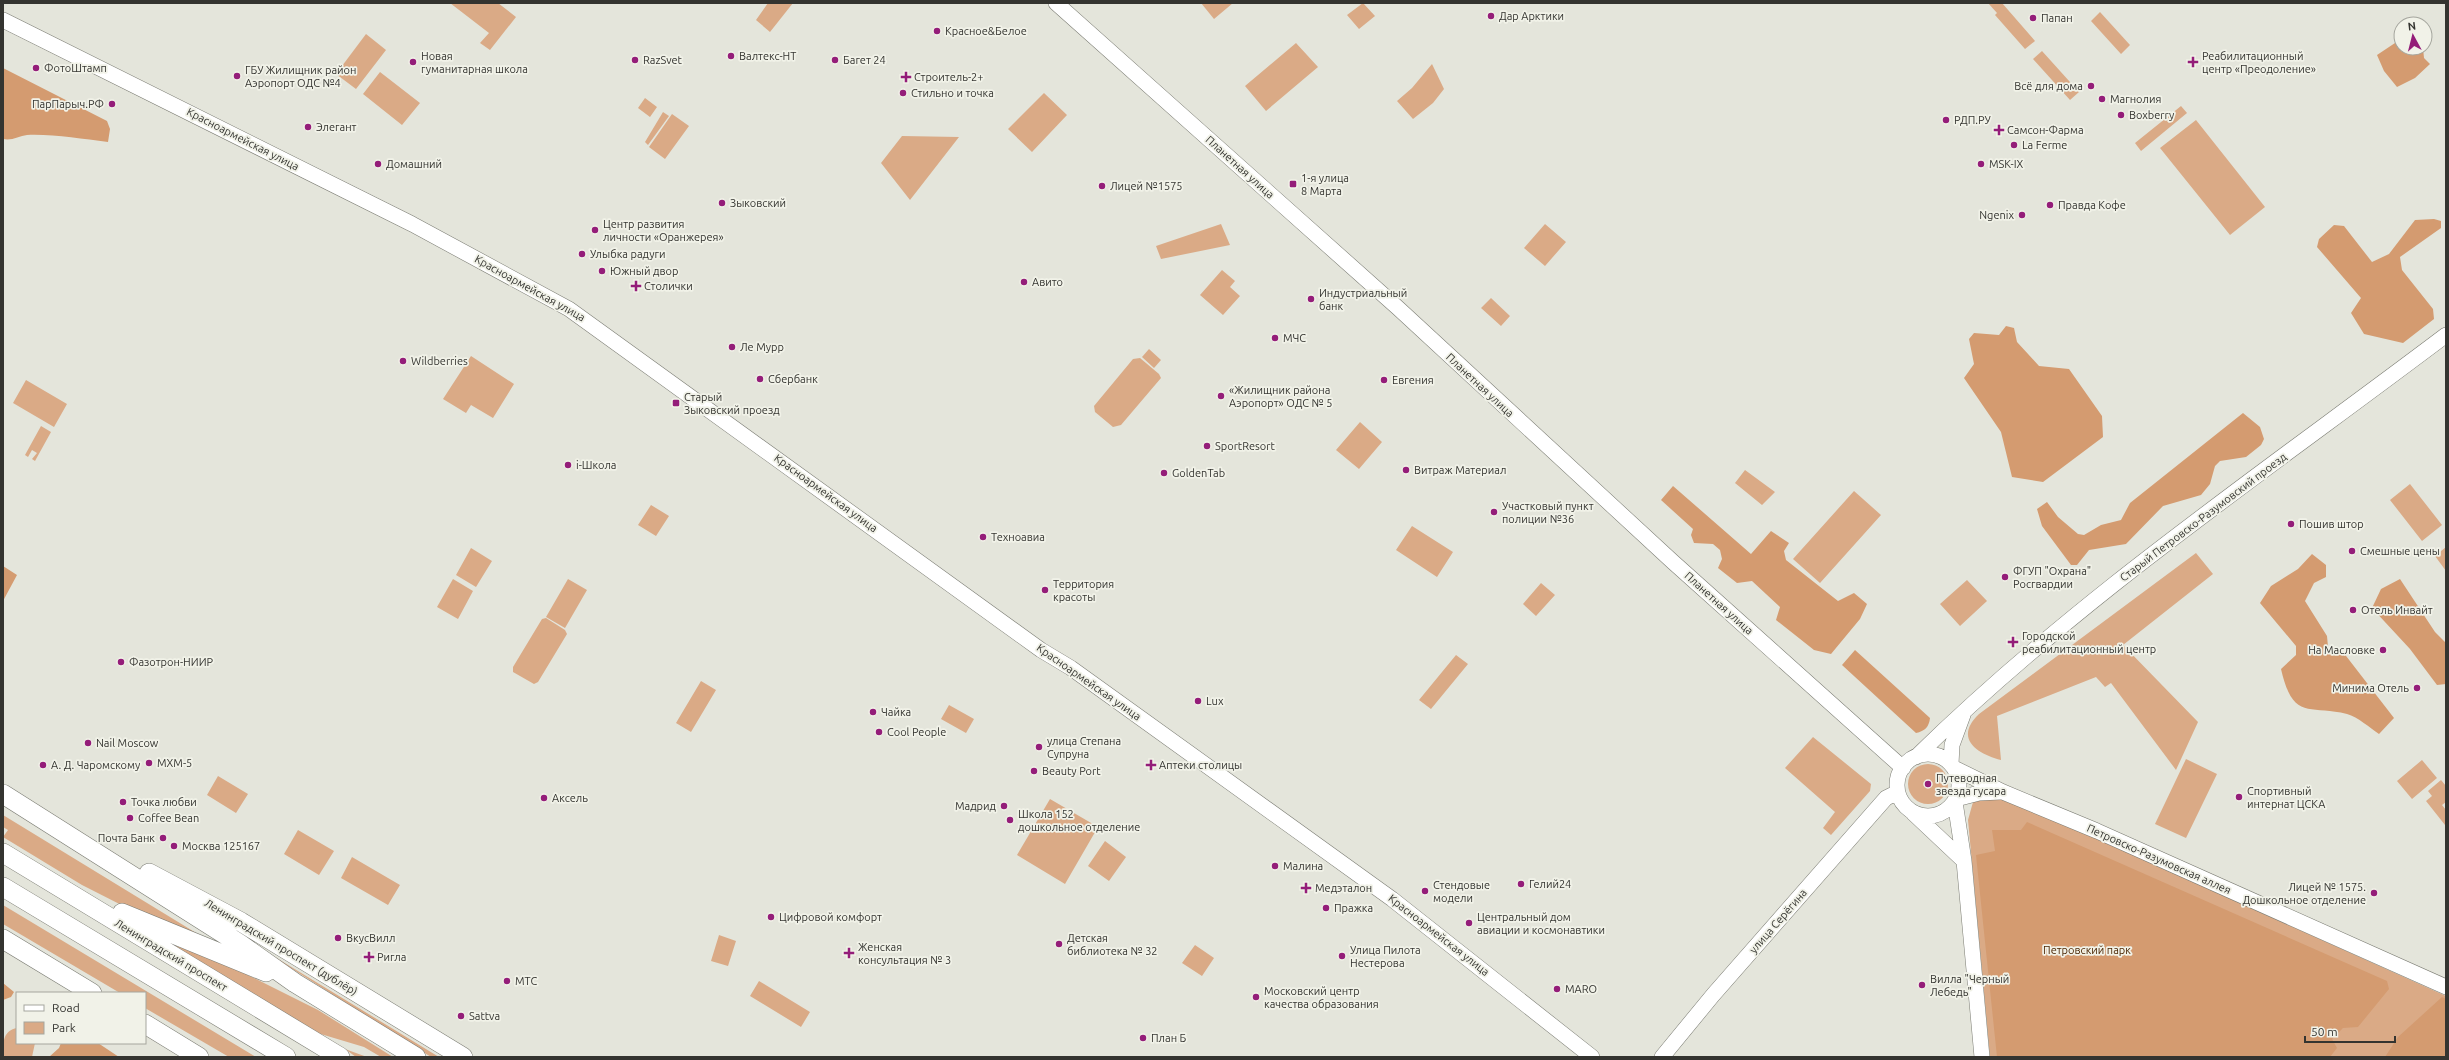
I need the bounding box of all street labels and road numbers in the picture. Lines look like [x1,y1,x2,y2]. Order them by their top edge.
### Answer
street label: Красноармейская улица [185,105,301,173]
street label: Планетная улица [1203,133,1277,201]
street label: Красноармейская улица [473,253,587,323]
street label: Планетная улица [1444,351,1516,419]
street label: Старый Петровско-Разумовский проезд [2117,450,2289,584]
street label: Красноармейская улица [772,452,880,534]
street label: Планетная улица [1682,569,1756,637]
street label: Красноармейская улица [1035,641,1143,723]
street label: Петровско-Разумовская аллея [2085,822,2233,896]
street label: улица Серёгина [1747,887,1809,955]
street label: Красноармейская улица [1386,892,1492,978]
street label: Ленинградский проспект (дублёр) [202,896,360,998]
street label: Ленинградский проспект [112,916,230,994]

